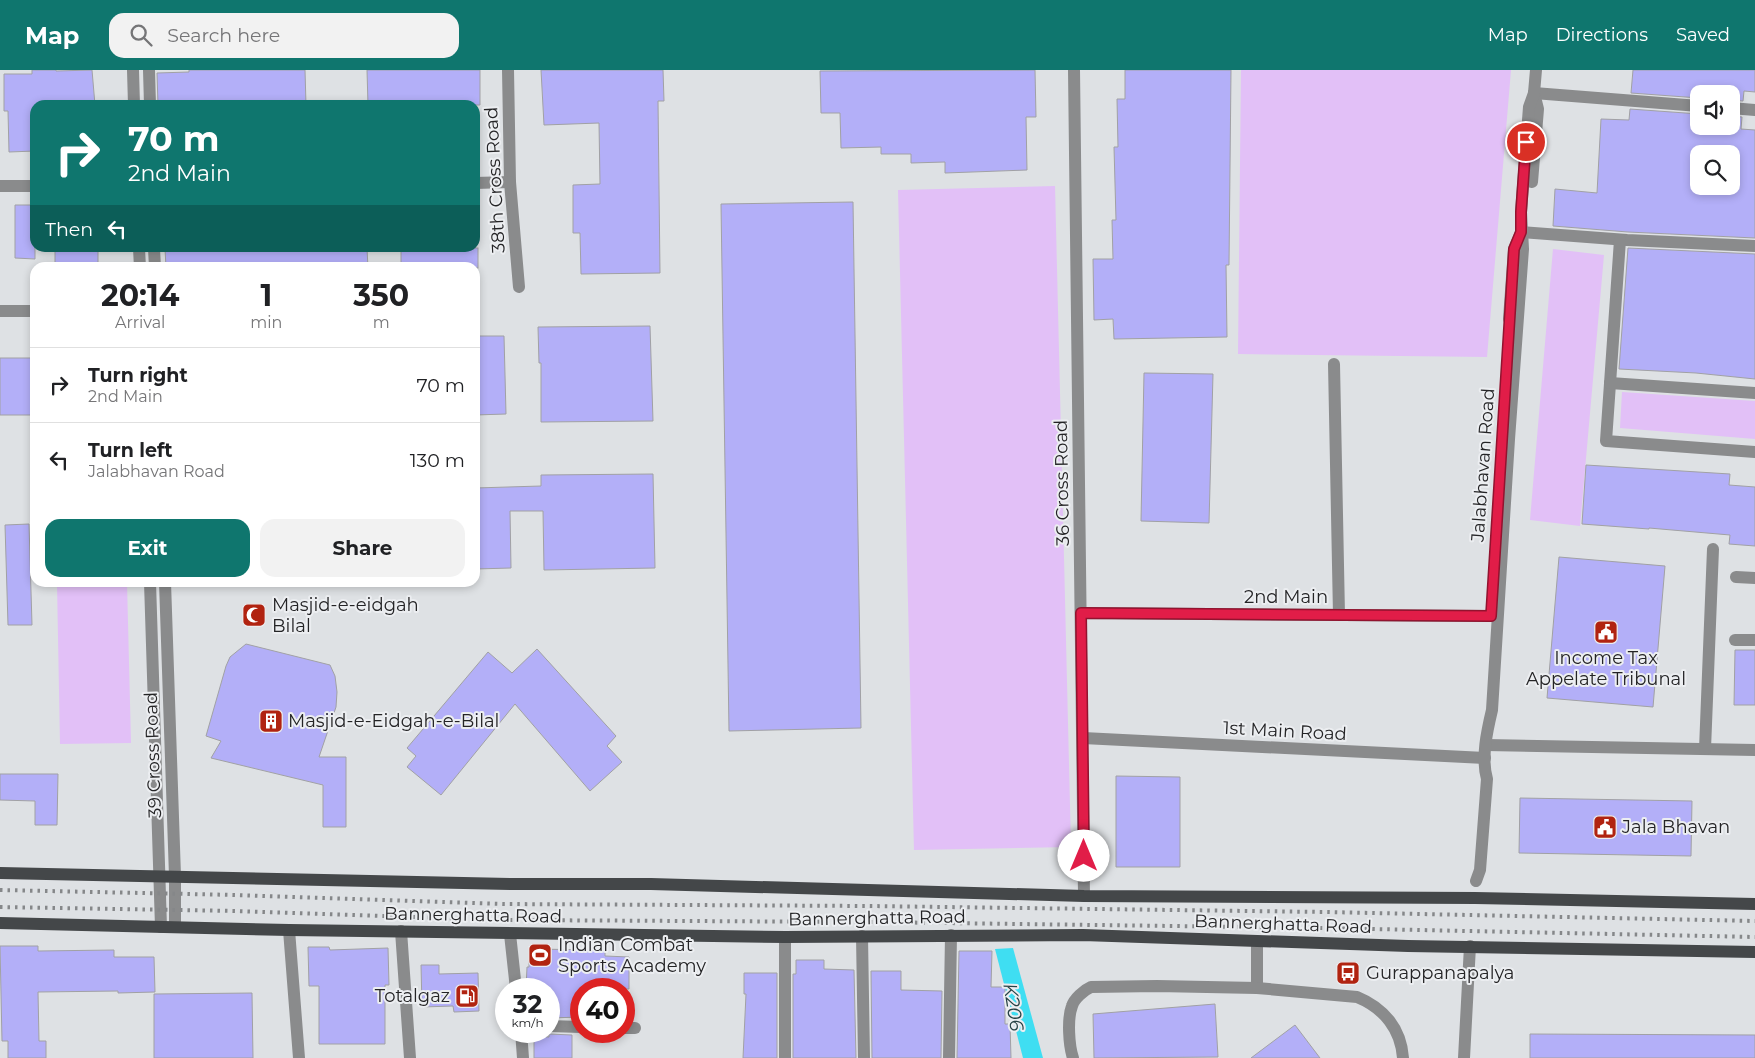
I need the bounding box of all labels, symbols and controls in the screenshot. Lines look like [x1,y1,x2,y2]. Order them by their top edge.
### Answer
search box [109,13,459,58]
text: Map [25,21,79,50]
icon: search [127,21,155,49]
text: Search here [167,24,280,47]
text: Map [1488,24,1528,46]
text: Directions [1556,24,1648,46]
text: Saved [1676,24,1730,46]
map controls [1690,85,1740,195]
button: sound [1690,85,1740,135]
street label: 38th Cross Road [480,106,510,254]
text: 70 m [128,117,219,160]
icon: right [45,120,110,185]
pin [1505,121,1547,163]
icon: arrive [1512,128,1540,156]
button: search [1690,145,1740,195]
text: 2nd Main [128,160,231,187]
icon: left [103,215,131,243]
text: Then [45,218,93,241]
text: 20:14 [101,277,179,314]
text: 1 [260,277,272,314]
text: 350 [353,277,409,314]
text: Arrival [115,313,165,332]
text: min [250,313,282,332]
text: m [373,313,390,332]
text: Turn right [88,364,188,387]
icon: right [45,371,73,399]
text: 70 m [416,374,465,397]
text: 2nd Main [88,387,163,406]
street label: Jalabhavan Road [1467,387,1499,544]
street label: 36 Cross Road [1050,420,1074,546]
text: Turn left [88,439,173,462]
icon: left [45,446,73,474]
text: 130 m [410,449,465,472]
text: Jalabhavan Road [88,462,225,481]
button: Exit [45,519,250,577]
button: Share [260,519,465,577]
street label: 2nd Main [1244,586,1328,608]
place label: Masjid-e-eidgah Bilal [272,594,419,637]
mosque icon: Masjid-e-eidgah Bilal [241,602,267,628]
public building icon: Income Tax Appelate Tribunal [1593,619,1619,645]
place label: Income Tax Appelate Tribunal [1526,647,1686,690]
street label: 39 Cross Road [140,692,166,818]
building icon: Masjid-e-Eidgah-e-Bilal [258,708,284,734]
place label: Masjid-e-Eidgah-e-Bilal [288,710,499,732]
street label: 1st Main Road [1223,717,1347,745]
public building icon: Jala Bhavan [1592,814,1618,840]
place label: Jala Bhavan [1621,816,1730,838]
position arrow [1057,829,1109,881]
street label: Bannerghatta Road [384,902,562,928]
street label: Bannerghatta Road [788,905,966,931]
street label: Bannerghatta Road [1194,910,1372,938]
place label: Indian Combat Sports Academy [558,934,706,977]
sports icon: Indian Combat Sports Academy [527,942,553,968]
bus stop icon: Gurappanapalya [1335,960,1361,986]
place label: Gurappanapalya [1366,962,1514,984]
speed limit sign: 40 [570,978,635,1043]
water label: K206 [998,981,1029,1033]
fuel station icon: Totalgaz [454,983,480,1009]
place label: Totalgaz [375,985,450,1007]
text: 32 [513,989,542,1019]
text: km/h [511,1015,544,1030]

